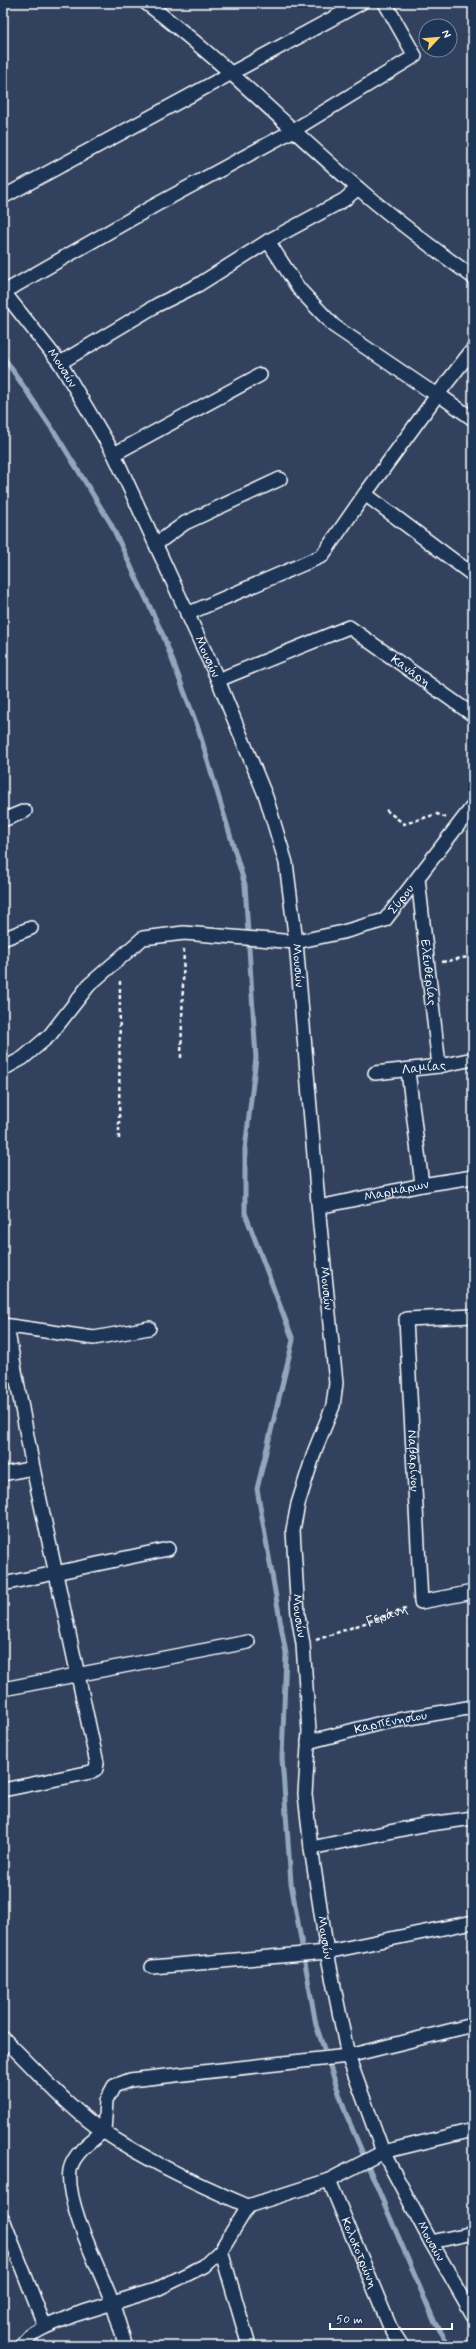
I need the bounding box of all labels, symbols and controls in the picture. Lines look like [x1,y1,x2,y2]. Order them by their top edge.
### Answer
north arrow [418,18,458,58]
text: N [438,28,454,40]
street label: Μουσών [43,345,81,391]
street label: Μουσών [190,633,224,681]
street label: Κανάρη [387,651,434,691]
street label: Σύρου [384,881,418,918]
street label: Ελευθερίας [416,938,441,1007]
street label: Μουσών [288,943,308,988]
street label: Λαμίας [401,1056,448,1079]
street label: Μαρμάρων [362,1176,430,1206]
street label: Μουσών [316,1265,337,1311]
street label: Ναβαρίνου [403,1429,424,1492]
street label: Μουσών [288,1593,310,1639]
street label: Γεράνη [364,1600,410,1630]
street label: Καρπενησίου [352,1707,429,1738]
street label: Μουσών [313,1915,337,1961]
street label: Κολοκοτρώνη [337,2215,382,2291]
street label: Μουσών [413,2218,449,2265]
scale bar [330,2305,452,2331]
text: 50 m [336,2312,363,2328]

